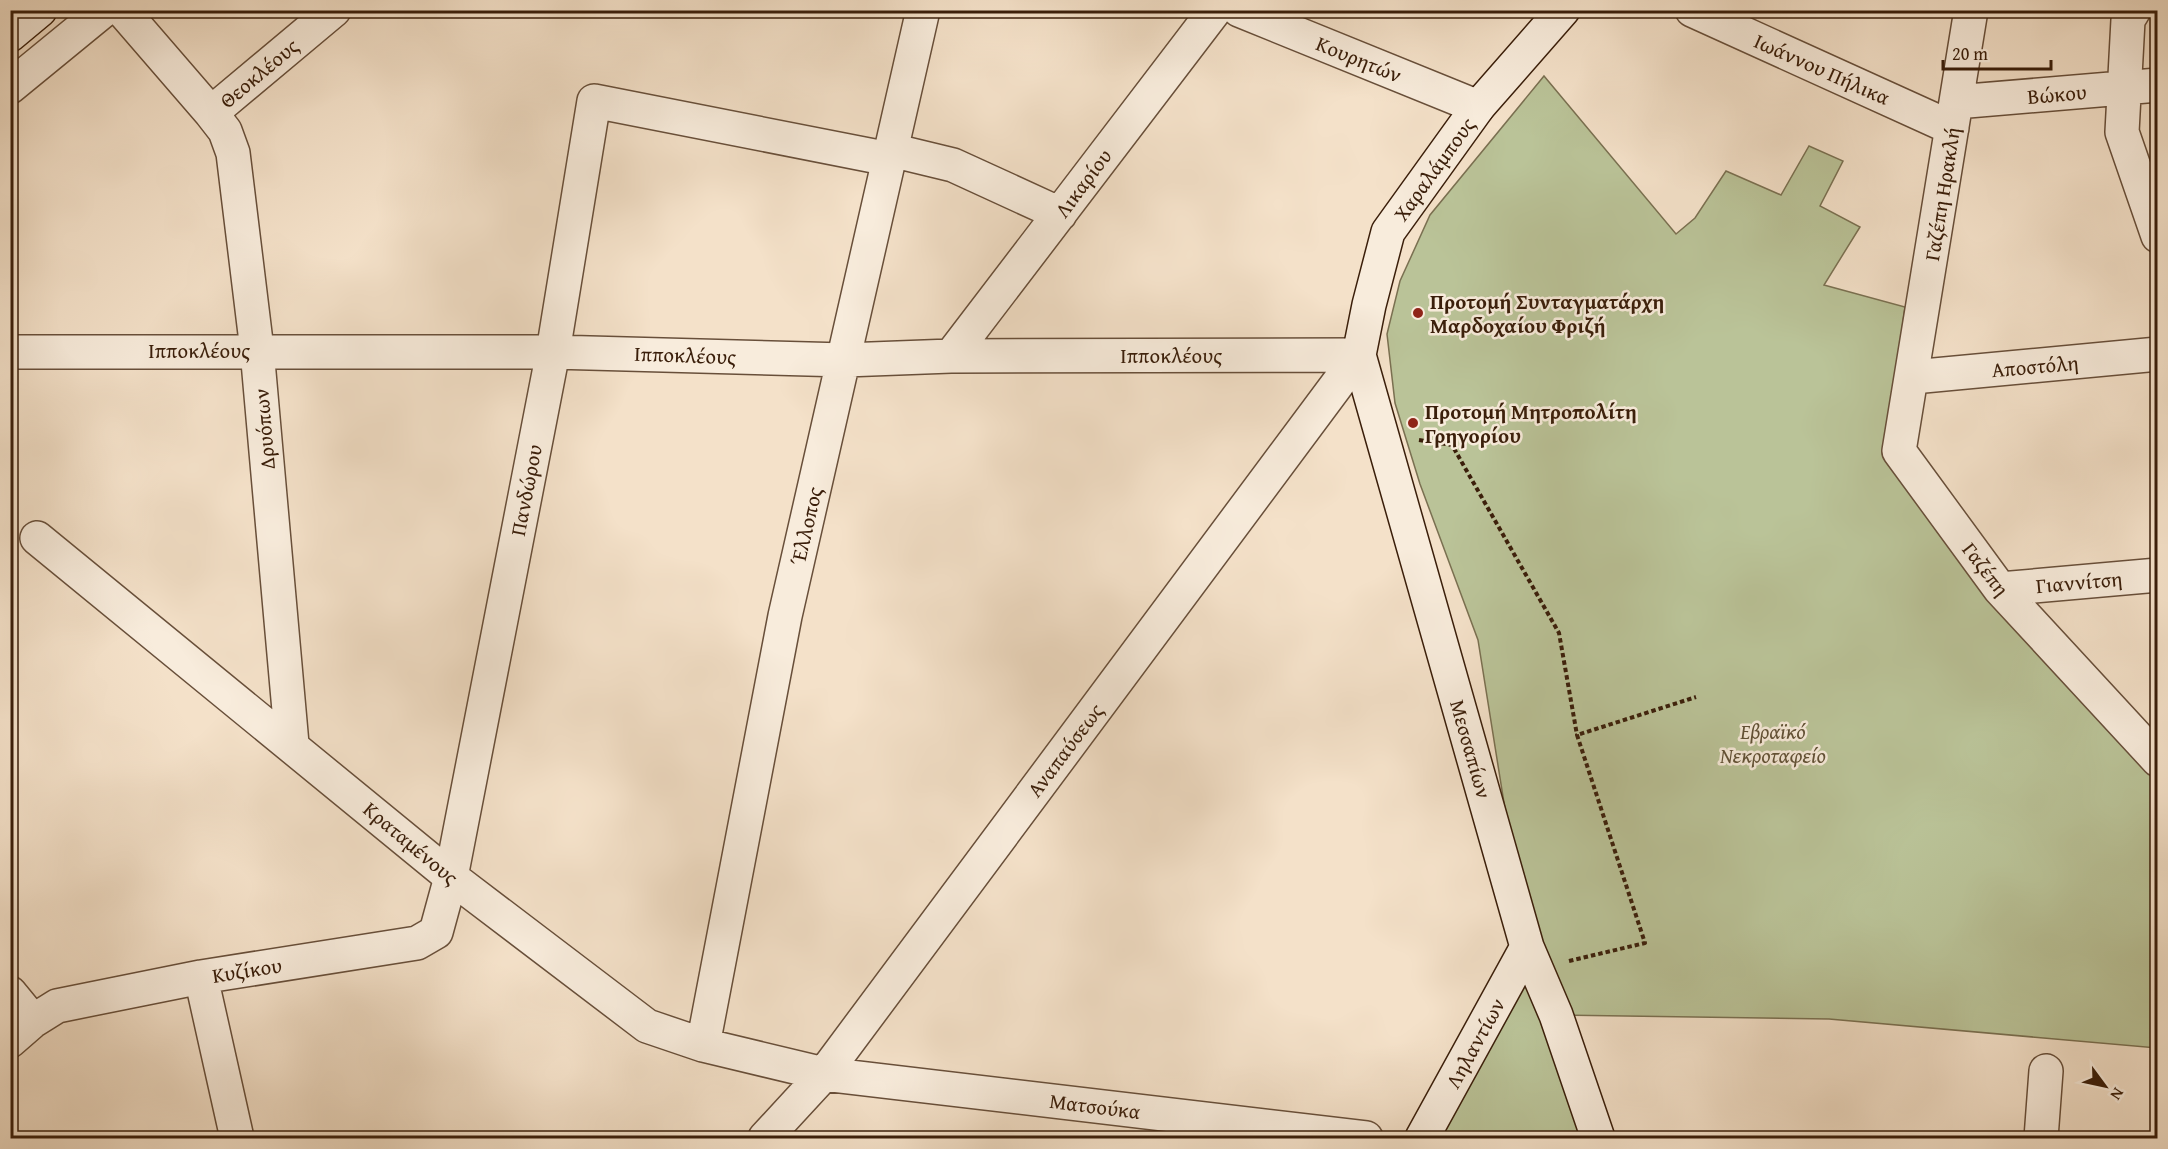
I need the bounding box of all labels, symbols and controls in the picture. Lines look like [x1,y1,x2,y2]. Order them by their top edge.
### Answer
street label: Ιωάννου Πήλικα [1749,25,1895,113]
street label: Κουρητών [1311,28,1407,90]
street label: Θεοκλέους [213,31,305,115]
scale bar [1943,33,2051,71]
text: 20 m [1952,40,1988,67]
street label: Βώκου [2026,76,2088,112]
street label: Χαραλάμπους [1386,111,1482,227]
street label: Γαζέπη Ηρακλή [1916,125,1968,263]
street label: Λικαρίου [1047,142,1119,224]
place label: Προτομή Συνταγματάρχη Μαρδοχαίου Φριζή [1430,286,1664,341]
marker: Προτομή Συνταγματάρχη Μαρδοχαίου Φριζή [1411,306,1425,320]
street label: Ιπποκλέους [148,335,250,366]
street label: Ιπποκλέους [633,338,737,372]
street label: Ιπποκλέους [1120,340,1222,371]
street label: Αποστόλη [1990,347,2080,385]
street label: Δρυόπων [245,387,283,471]
place label: Προτομή Μητροπολίτη Γρηγορίου [1425,396,1637,451]
marker: Προτομή Μητροπολίτη Γρηγορίου [1406,416,1420,430]
street label: Πανδώρου [502,441,550,538]
street label: Έλλοπος [782,484,830,568]
street label: Γαζέπη [1955,535,2017,603]
street label: Γιαννίτση [2034,563,2124,601]
street label: Αναπαύσεως [1019,696,1111,804]
street label: Μεσσαπίων [1442,696,1500,802]
park label: Εβραϊκό Νεκροταφείο [1719,716,1826,771]
street label: Κραταμένους [357,794,466,892]
street label: Κυζίκου [210,949,284,991]
street label: Ληλαντίων [1437,992,1513,1094]
north arrow [2075,1056,2135,1116]
text: N [2104,1083,2131,1105]
street label: Ματσούκα [1048,1085,1142,1127]

